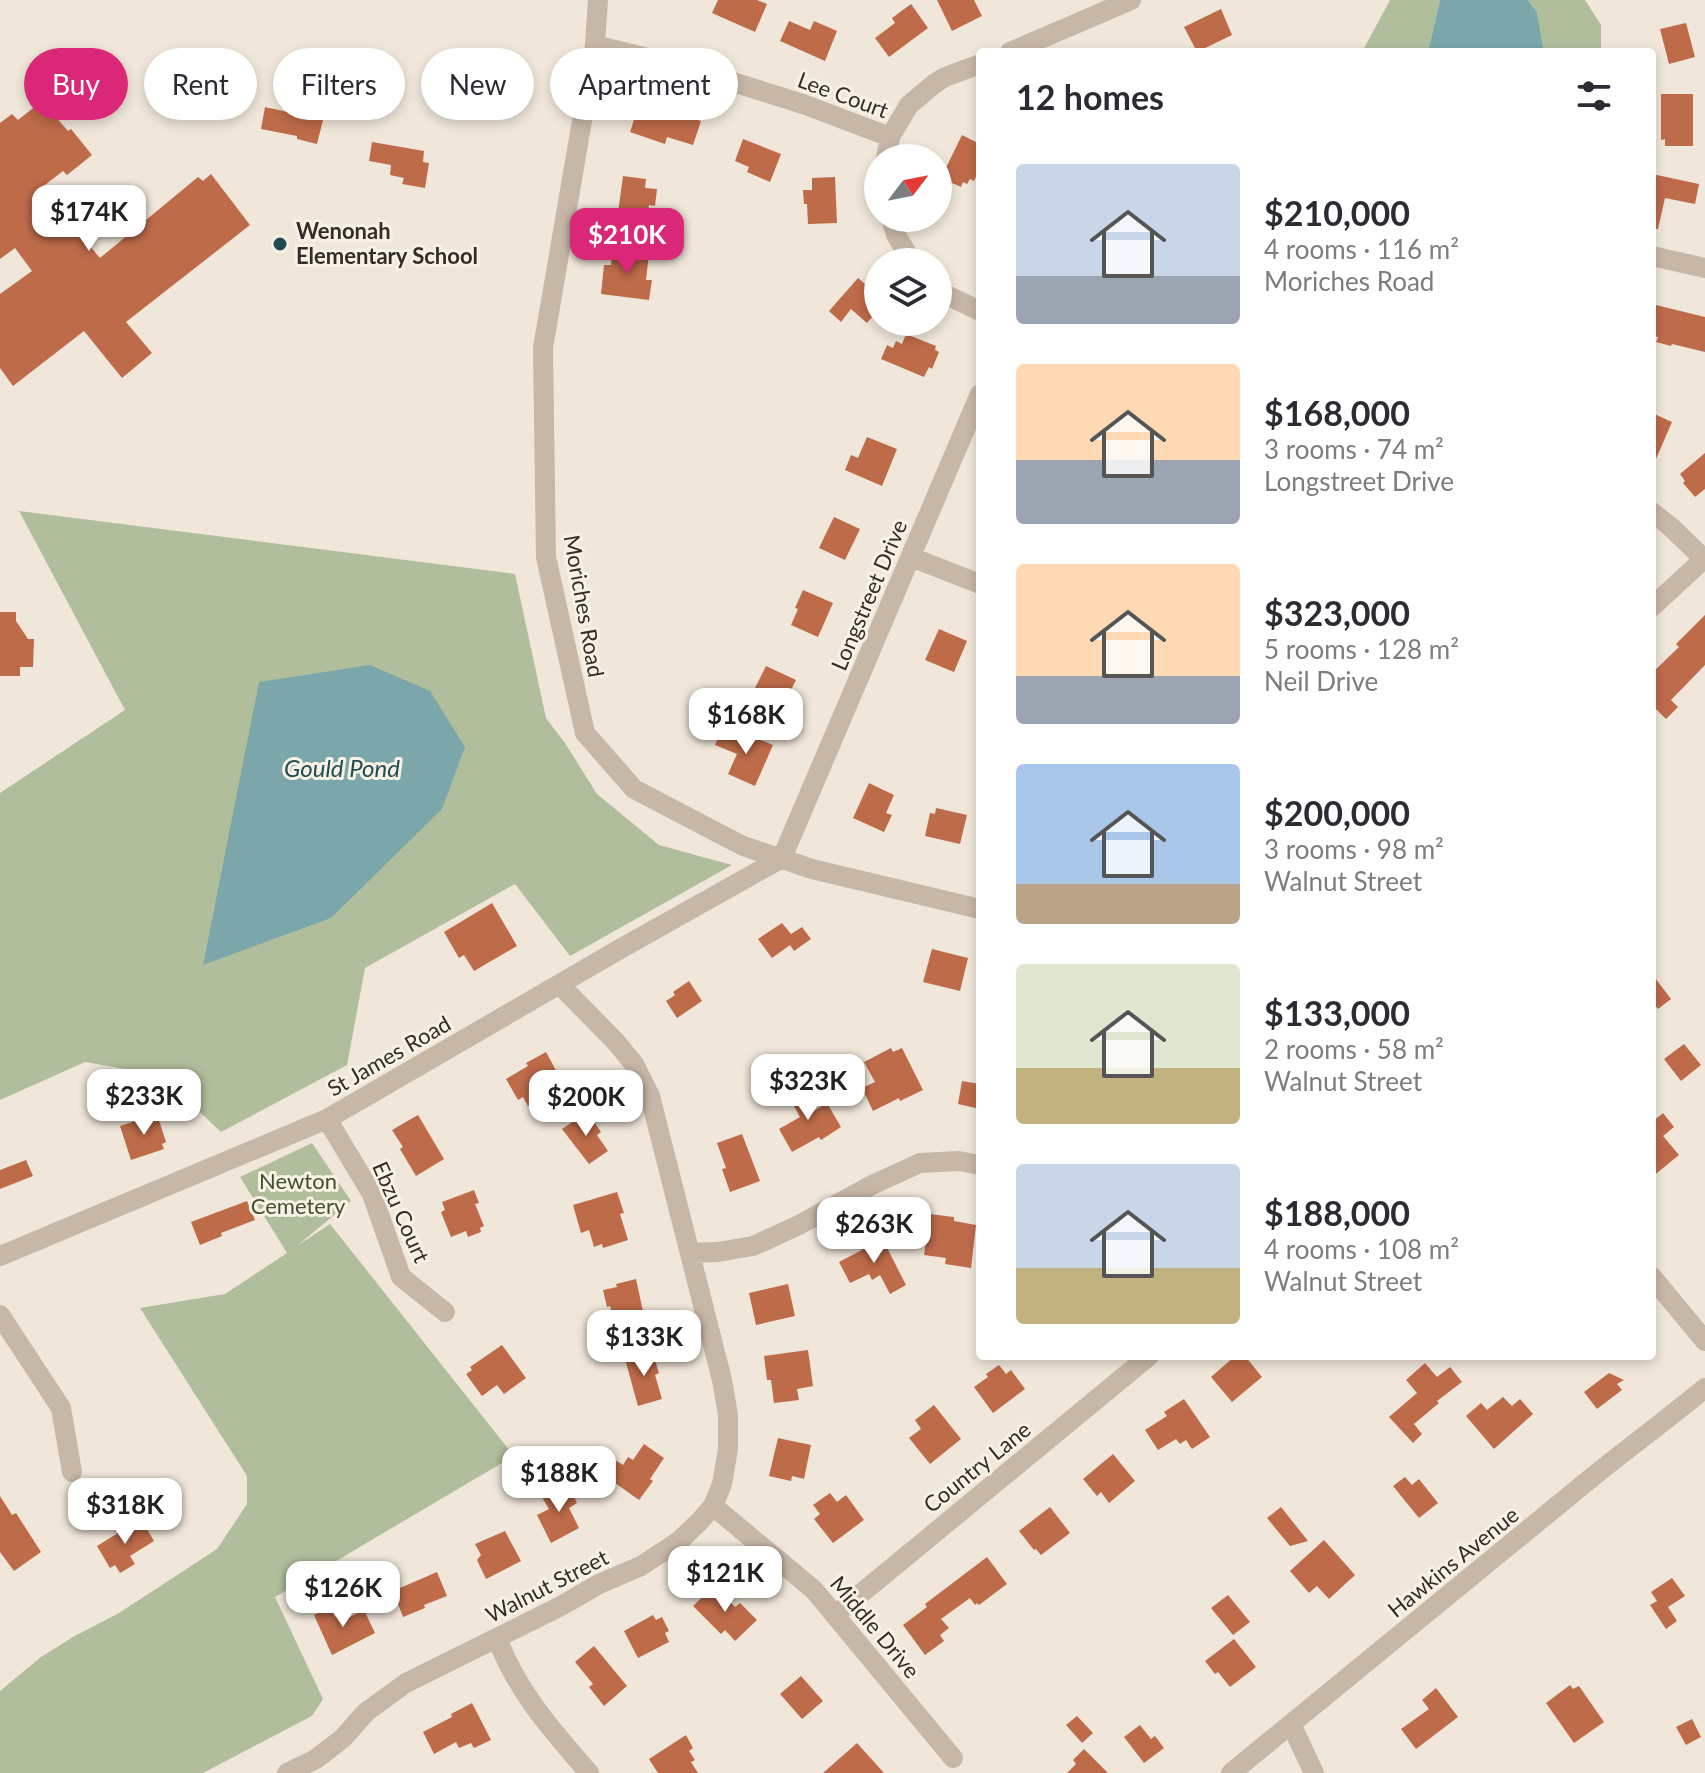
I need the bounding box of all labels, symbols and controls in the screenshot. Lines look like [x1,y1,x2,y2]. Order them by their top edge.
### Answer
chip: Buy [24,48,128,120]
chip: Rent [144,48,257,120]
chip: Filters [273,48,405,120]
chip: New [421,48,534,120]
chip: Apartment [550,48,738,120]
street label: Lee Court [794,66,892,123]
icon: filters [1572,74,1616,118]
text: 12 homes [1016,76,1164,117]
north arrow [864,144,952,232]
map controls [864,144,952,336]
pin: $174K [33,185,145,253]
text: $210,000 [1264,192,1410,233]
text: $174K [50,195,128,227]
icon: home [1080,196,1176,292]
pin: $210K [571,208,683,276]
place label: Wenonah Elementary School [296,217,478,269]
text: $210K [588,218,666,250]
text: 4 rooms · 116 m² [1264,233,1459,265]
marker: Wenonah Elementary School [271,235,289,253]
button: layers [864,248,952,336]
text: Moriches Road [1264,265,1434,297]
text: $168,000 [1264,392,1410,433]
icon: home [1080,396,1176,492]
text: 3 rooms · 74 m² [1264,433,1444,465]
text: Longstreet Drive [1264,465,1454,497]
street label: Longstreet Drive [825,516,912,674]
street label: Moriches Road [559,533,610,679]
text: $323,000 [1264,592,1410,633]
icon: home [1080,596,1176,692]
text: 5 rooms · 128 m² [1264,633,1459,665]
text: Neil Drive [1264,665,1378,697]
pin: $168K [690,688,802,756]
text: $168K [707,698,785,730]
water label: Gould Pond [284,753,400,782]
text: $200,000 [1264,792,1410,833]
icon: home [1080,796,1176,892]
text: 3 rooms · 98 m² [1264,833,1444,865]
text: Walnut Street [1264,865,1422,897]
text: $133,000 [1264,992,1410,1033]
icon: home [1080,996,1176,1092]
street label: St James Road [322,1009,455,1102]
text: 2 rooms · 58 m² [1264,1033,1444,1065]
pin: $323K [752,1054,864,1122]
text: $323K [769,1064,847,1096]
text: Walnut Street [1264,1065,1422,1097]
pin: $233K [88,1069,200,1137]
pin: $200K [530,1070,642,1138]
text: $233K [105,1079,183,1111]
text: $200K [547,1080,625,1112]
street label: Ebzu Court [367,1157,436,1267]
park label: Newton Cemetery [251,1167,346,1219]
text: $188,000 [1264,1192,1410,1233]
icon: home [1080,1196,1176,1292]
pin: $263K [818,1197,930,1265]
text: $263K [835,1207,913,1239]
text: 4 rooms · 108 m² [1264,1233,1459,1265]
text: Walnut Street [1264,1265,1422,1297]
pin: $133K [588,1310,700,1378]
text: $133K [605,1320,683,1352]
street label: Country Lane [918,1415,1036,1518]
pin: $188K [503,1446,615,1514]
text: $188K [520,1456,598,1488]
pin: $318K [69,1478,181,1546]
text: $318K [86,1488,164,1520]
street label: Hawkins Avenue [1382,1501,1524,1623]
street label: Walnut Street [481,1543,613,1628]
pin: $121K [669,1546,781,1614]
text: $121K [686,1556,764,1588]
pin: $126K [287,1561,399,1629]
street label: Middle Drive [825,1570,926,1683]
text: $126K [304,1571,382,1603]

